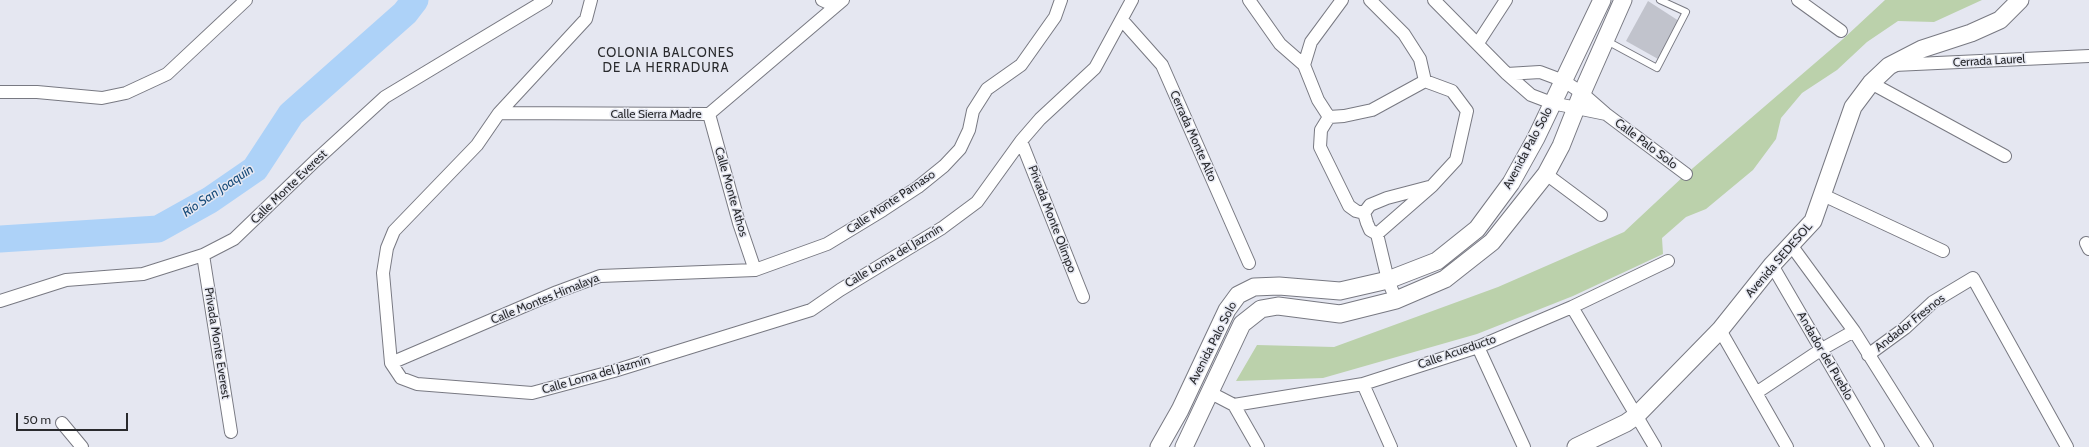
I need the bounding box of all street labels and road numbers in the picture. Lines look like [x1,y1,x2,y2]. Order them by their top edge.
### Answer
street label: Cerrada Laurel [1952,52,2026,70]
street label: Cerrada Monte Alto [1166,88,1220,184]
street label: Avenida Palo Solo [1500,105,1556,191]
street label: Calle Sierra Madre [610,107,702,121]
street label: Calle Palo Solo [1612,116,1680,172]
street label: Calle Monte Athos [711,146,751,238]
street label: Calle Monte Everest [248,147,330,227]
street label: Privada Monte Olimpo [1025,163,1079,275]
street label: Calle Monte Parnaso [844,167,938,237]
street label: Avenida SEDESOL [1743,220,1815,300]
street label: Calle Loma del Jazmín [842,221,946,291]
street label: Calle Montes Himalaya [489,271,601,327]
street label: Privada Monte Everest [201,286,233,400]
street label: Andador Fresnos [1872,291,1948,355]
street label: Avenida Palo Solo [1186,299,1240,387]
street label: Andador del Pueblo [1794,309,1856,403]
street label: Calle Acueducto [1416,332,1498,372]
street label: Calle Loma del Jazmín [540,353,652,397]

